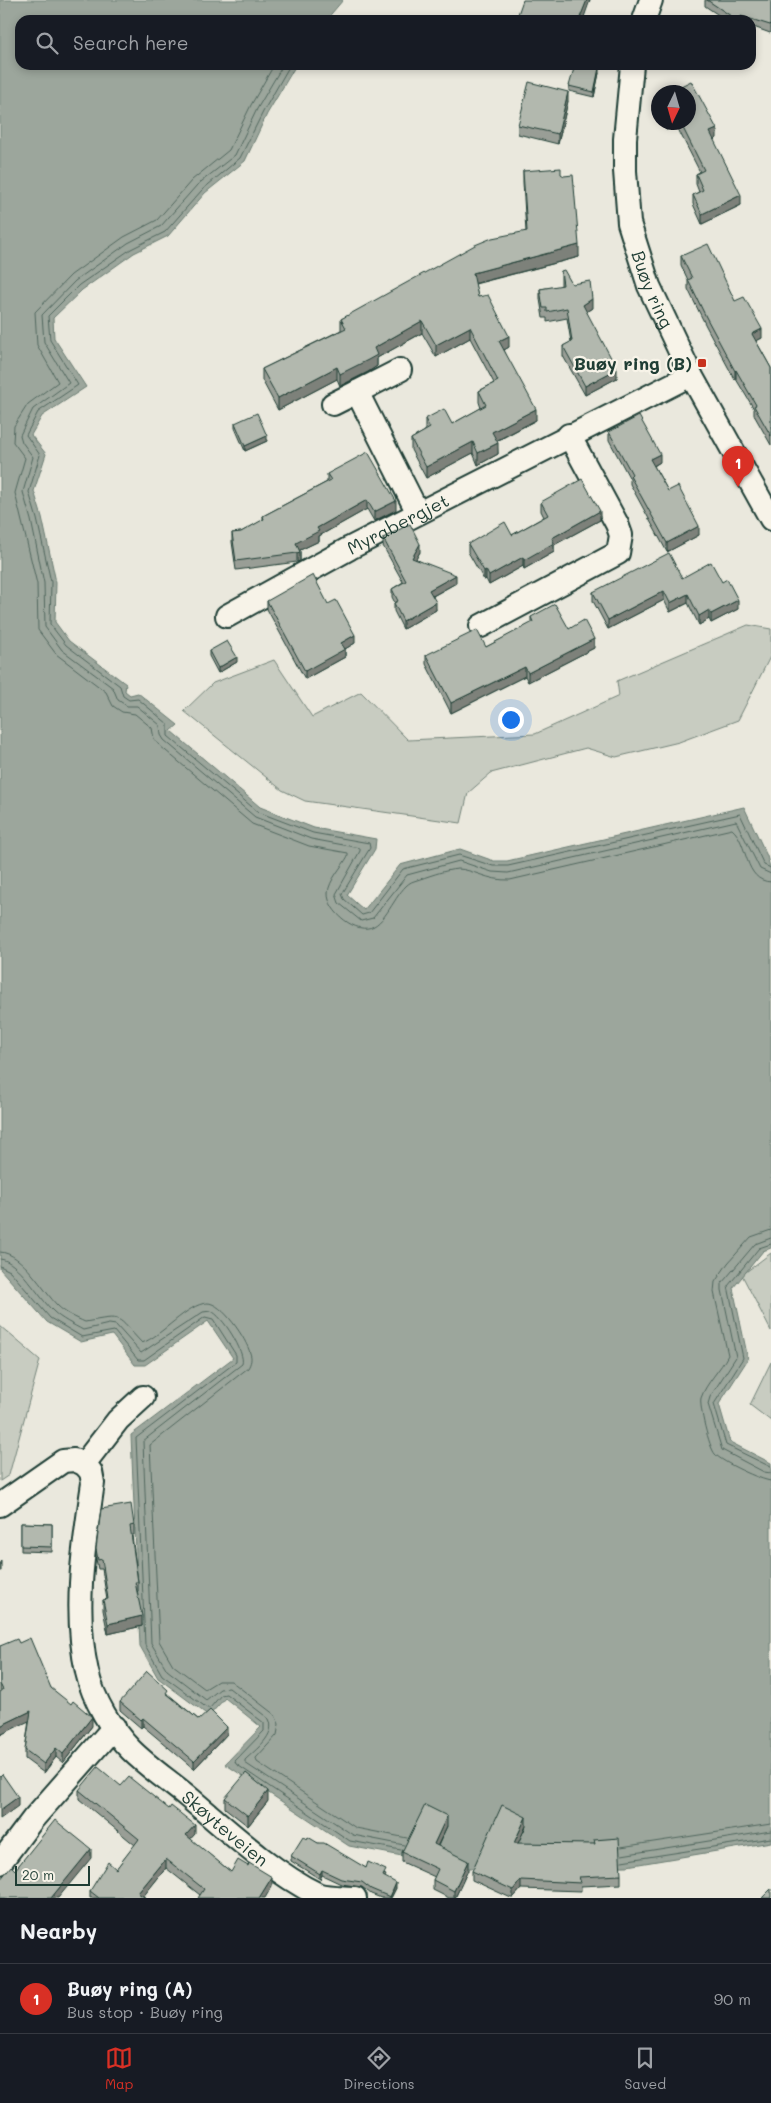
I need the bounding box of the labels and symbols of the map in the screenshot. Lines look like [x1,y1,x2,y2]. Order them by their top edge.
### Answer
north arrow [651,85,696,130]
street label: Buøy ring [626,247,679,332]
place label: Buøy ring (B) [574,351,692,375]
marker: Buøy ring (B) [696,357,708,369]
pin: 1 [722,446,754,487]
street label: Myrabergjet [343,488,453,560]
your location [498,707,524,733]
street label: Skøyteveien [177,1785,274,1872]
scale bar [15,1863,90,1886]

